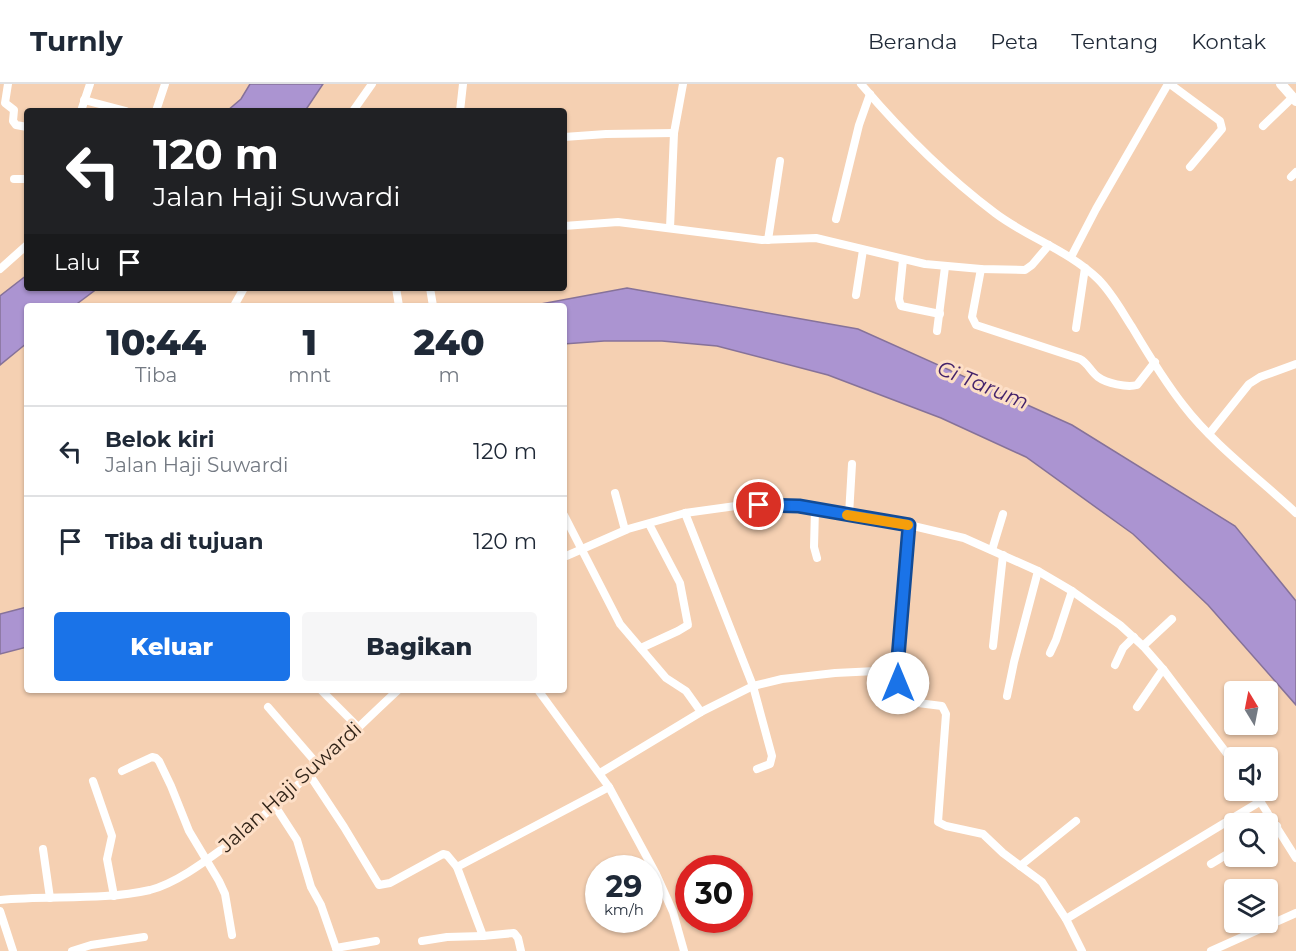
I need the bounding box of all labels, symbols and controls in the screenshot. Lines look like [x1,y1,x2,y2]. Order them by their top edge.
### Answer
text: Turnly [30,24,123,58]
text: Beranda [868,29,957,54]
text: Peta [990,29,1038,54]
text: Tentang [1071,29,1158,54]
text: Kontak [1191,29,1266,54]
text: 120 m [153,128,279,180]
icon: left [54,132,132,210]
text: Jalan Haji Suwardi [153,180,401,213]
icon: arrive [113,246,146,279]
text: Lalu [54,249,101,276]
text: 10:44 [106,320,206,364]
text: 1 [303,320,317,364]
text: 240 [414,320,485,364]
water label: Ci Tarum [934,355,1032,414]
text: Tiba [135,363,177,387]
text: mnt [288,363,331,387]
text: m [439,363,460,387]
text: Belok kiri [105,426,214,453]
icon: left [54,435,87,468]
text: 120 m [473,438,537,465]
text: Jalan Haji Suwardi [105,453,288,477]
pin [733,479,784,530]
icon: arrive [742,488,775,521]
icon: arrive [54,525,87,558]
text: Tiba di tujuan [105,528,263,555]
text: 120 m [473,528,537,555]
button: Keluar [54,612,290,681]
button: Bagikan [302,612,537,681]
position arrow [866,651,930,715]
north arrow [1224,681,1278,735]
map controls [1224,681,1278,933]
street label: Jalan Haji Suwardi [213,717,366,858]
button: sound [1224,747,1278,801]
button: search [1224,813,1278,867]
speed limit sign: 30 [675,855,753,933]
text: 29 [606,868,642,905]
button: layers [1224,879,1278,933]
text: km/h [604,900,644,919]

